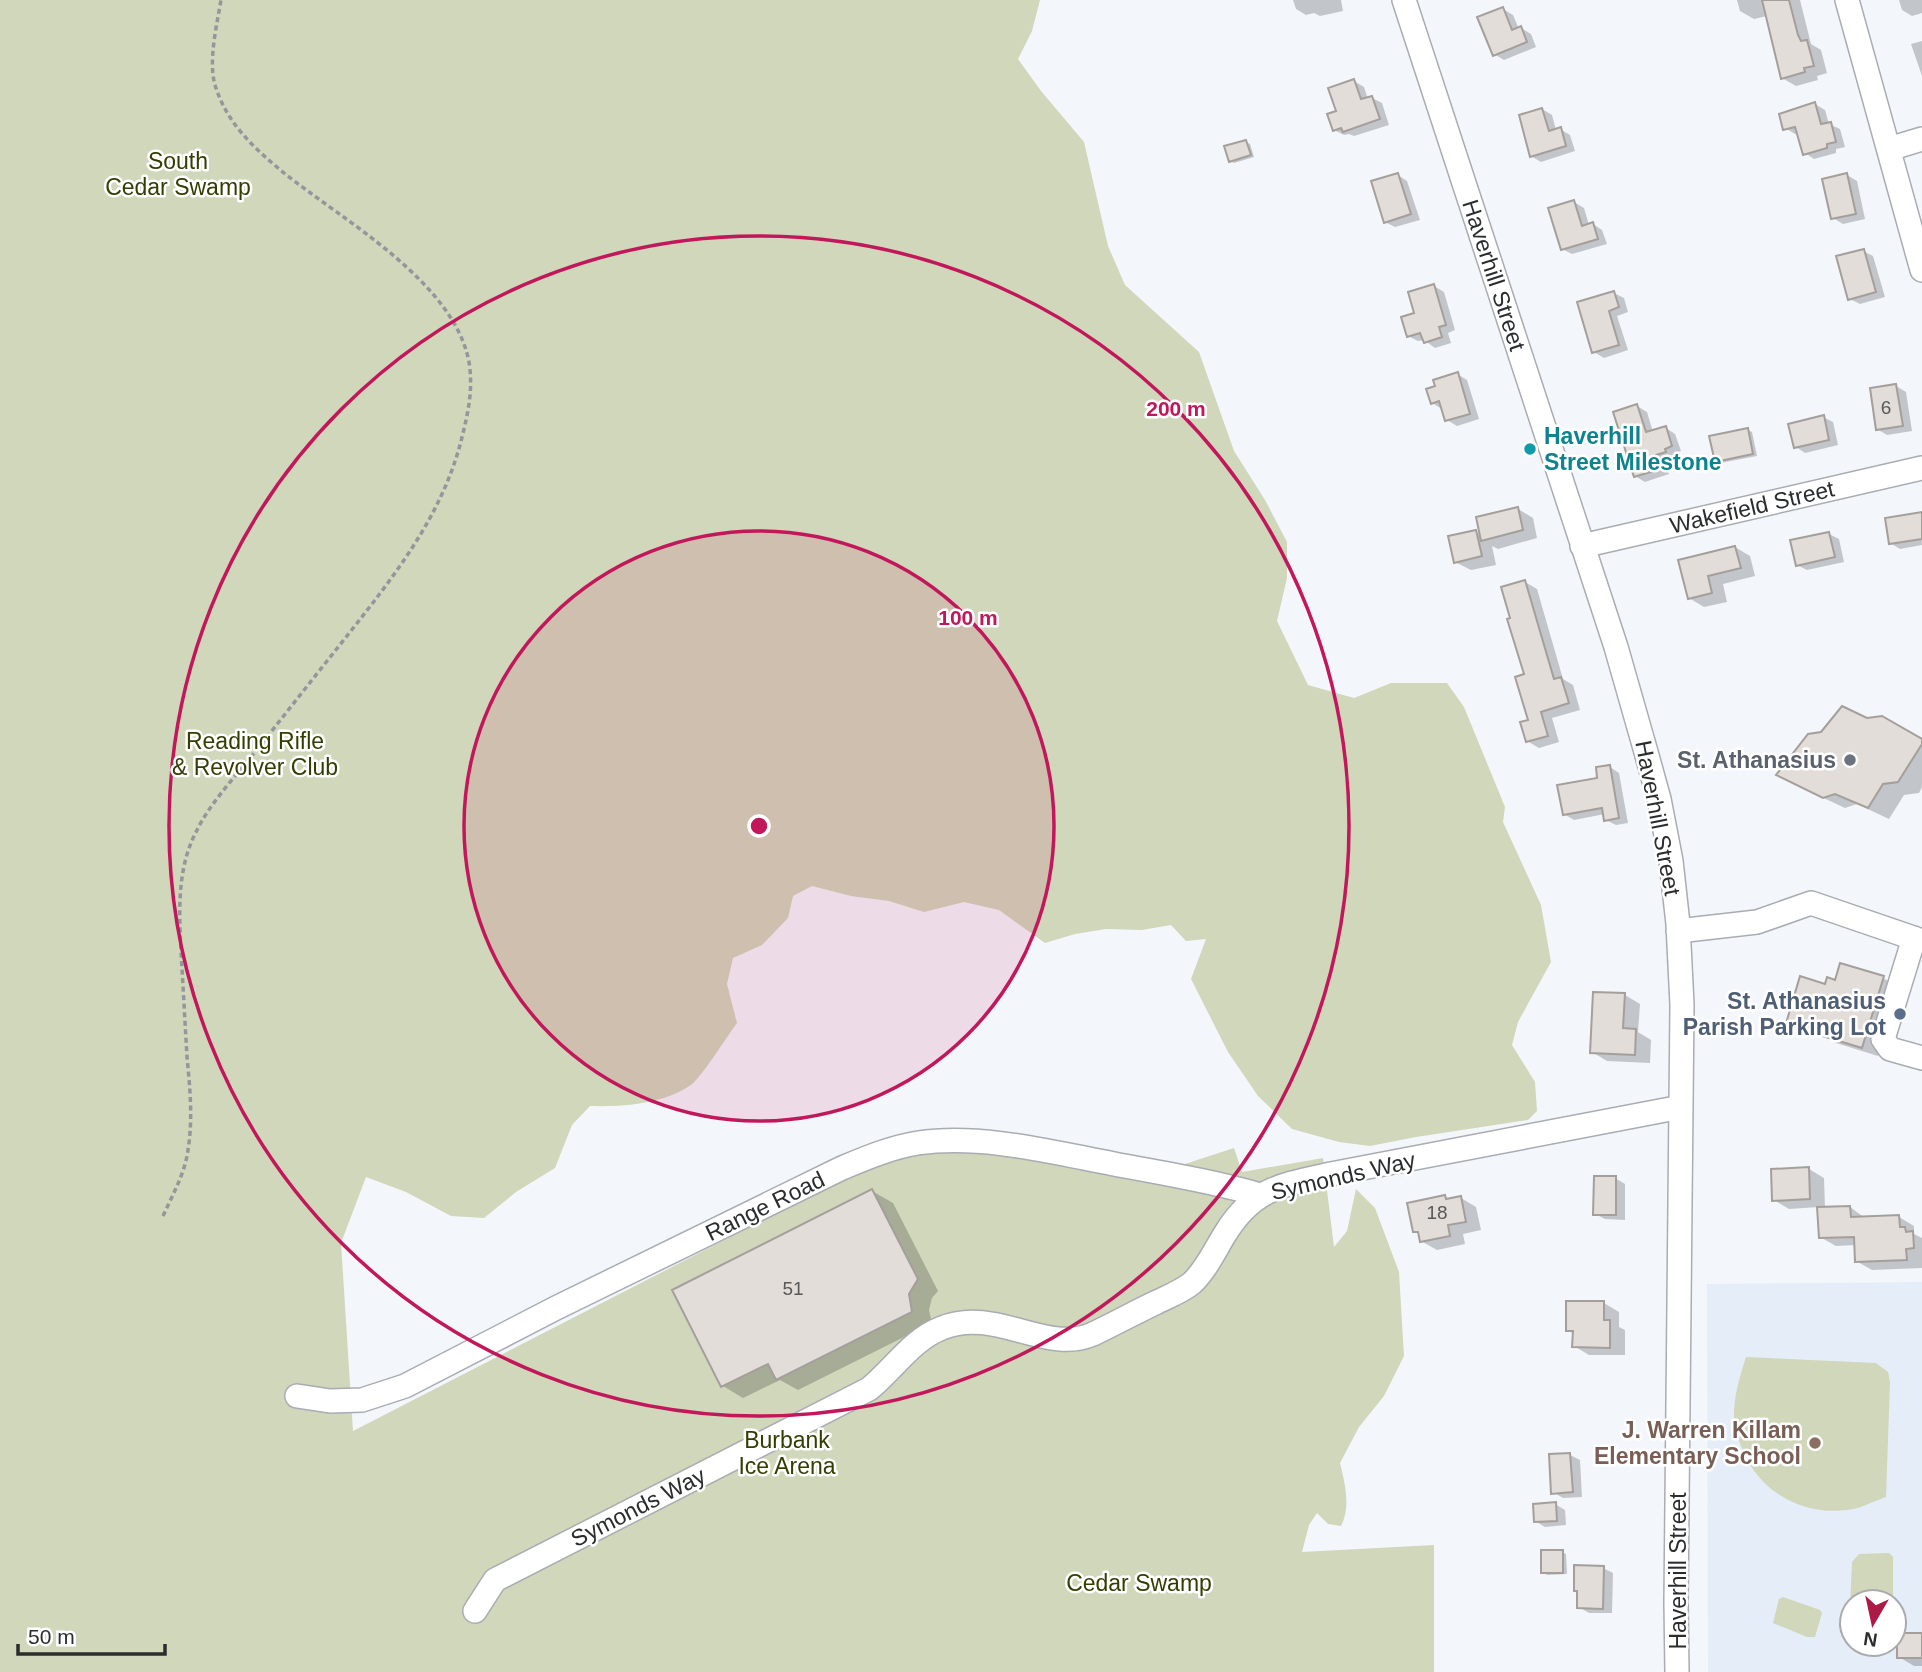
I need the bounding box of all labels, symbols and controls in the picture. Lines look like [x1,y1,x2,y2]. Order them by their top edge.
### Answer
park label: South Cedar Swamp [105,148,251,200]
street label: Haverhill Street [1457,196,1531,354]
text: 200 m [1146,397,1206,420]
house number: 6 [1881,397,1891,418]
place label: Haverhill Street Milestone [1544,423,1722,475]
marker: Haverhill Street Milestone [1522,441,1538,457]
street label: Wakefield Street [1667,475,1837,539]
text: 100 m [938,606,998,629]
park label: Reading Rifle & Revolver Club [172,728,338,780]
street label: Haverhill Street [1630,738,1686,898]
place label: St. Athanasius [1677,747,1836,773]
marker: St. Athanasius [1842,752,1858,768]
centre of rings [747,814,771,838]
place label: St. Athanasius Parish Parking Lot [1683,988,1886,1040]
marker: St. Athanasius Parish Parking Lot [1892,1006,1908,1022]
street label: Symonds Way [1268,1147,1418,1205]
street label: Range Road [701,1166,829,1246]
house number: 18 [1426,1202,1448,1223]
house number: 51 [782,1278,804,1299]
place label: J. Warren Killam Elementary School [1594,1417,1801,1469]
park label: Burbank Ice Arena [738,1427,836,1479]
marker: J. Warren Killam Elementary School [1807,1435,1823,1451]
street label: Symonds Way [566,1462,710,1552]
street label: Haverhill Street [1665,1492,1691,1650]
park label: Cedar Swamp [1066,1570,1212,1596]
north arrow [1838,1588,1908,1658]
scale bar [18,1612,164,1656]
text: 50 m [28,1625,75,1648]
text: N [1862,1628,1879,1651]

